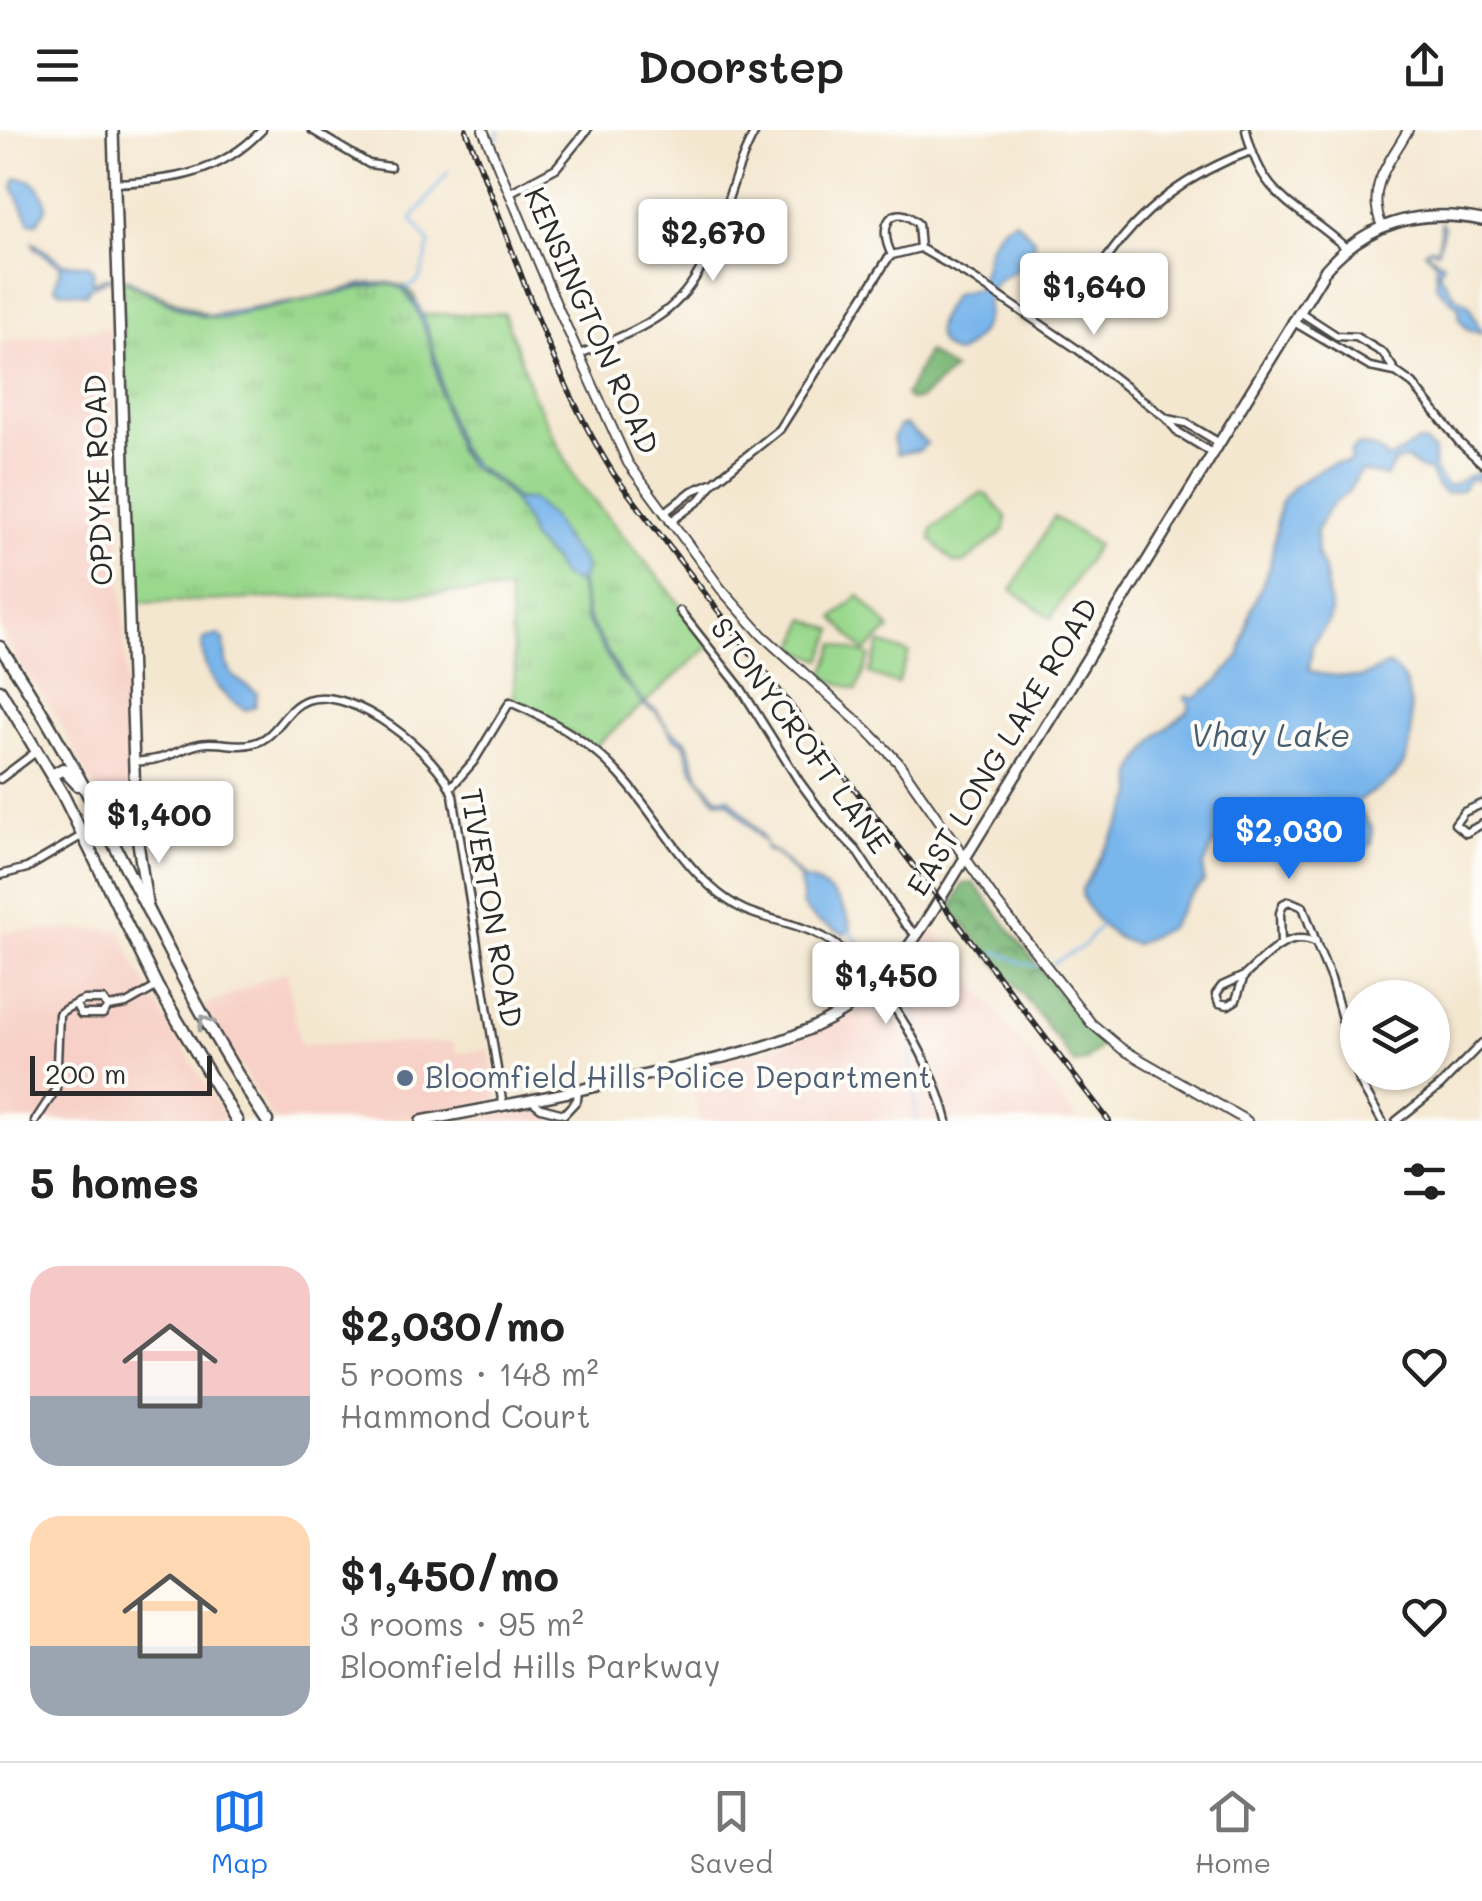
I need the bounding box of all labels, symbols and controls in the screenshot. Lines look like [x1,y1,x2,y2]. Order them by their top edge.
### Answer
text: Doorstep [638,36,844,94]
icon: menu [30,38,85,93]
icon: share [1397,38,1452,93]
street label: KENSINGTON ROAD [516,180,670,460]
pin: $2,670 [632,199,794,284]
text: $2,670 [660,210,766,252]
pin: $1,640 [1013,253,1175,338]
text: $1,640 [1042,264,1146,306]
street label: OPDYKE ROAD [73,374,121,587]
street label: EAST LONG LAKE ROAD [896,590,1106,902]
street label: STONYCROFT LANE [702,609,901,861]
water label: Vhay Lake [1190,713,1350,756]
pin: $1,400 [78,781,240,866]
street label: TIVERTON ROAD [452,785,534,1030]
text: $1,400 [106,792,212,834]
pin: $2,030 [1208,797,1370,882]
text: $2,030 [1235,808,1343,850]
pin: $1,450 [805,942,967,1027]
text: $1,450 [834,953,938,995]
map controls [1340,980,1450,1090]
button: layers [1340,980,1450,1090]
one-way arrow [197,1014,217,1032]
scale bar [30,1051,212,1096]
text: 200 m [45,1055,126,1091]
place label: Bloomfield Hills Police Department [425,1056,932,1096]
marker: Bloomfield Hills Police Department [394,1067,416,1089]
text: 5 homes [30,1154,199,1209]
icon: filters [1397,1154,1452,1209]
text: $2,030/mo [340,1297,565,1352]
icon: home [110,1306,230,1426]
icon: heart [1397,1339,1452,1394]
text: 5 rooms · 148 m² [340,1352,599,1394]
text: Hammond Court [340,1394,590,1436]
text: $1,450/mo [340,1547,559,1602]
icon: home [110,1556,230,1676]
icon: heart [1397,1589,1452,1644]
text: 3 rooms · 95 m² [340,1602,584,1644]
text: Bloomfield Hills Parkway [340,1644,720,1686]
tab: Map [211,1784,268,1880]
tab: Saved [690,1784,773,1880]
tab: Home [1195,1784,1271,1880]

